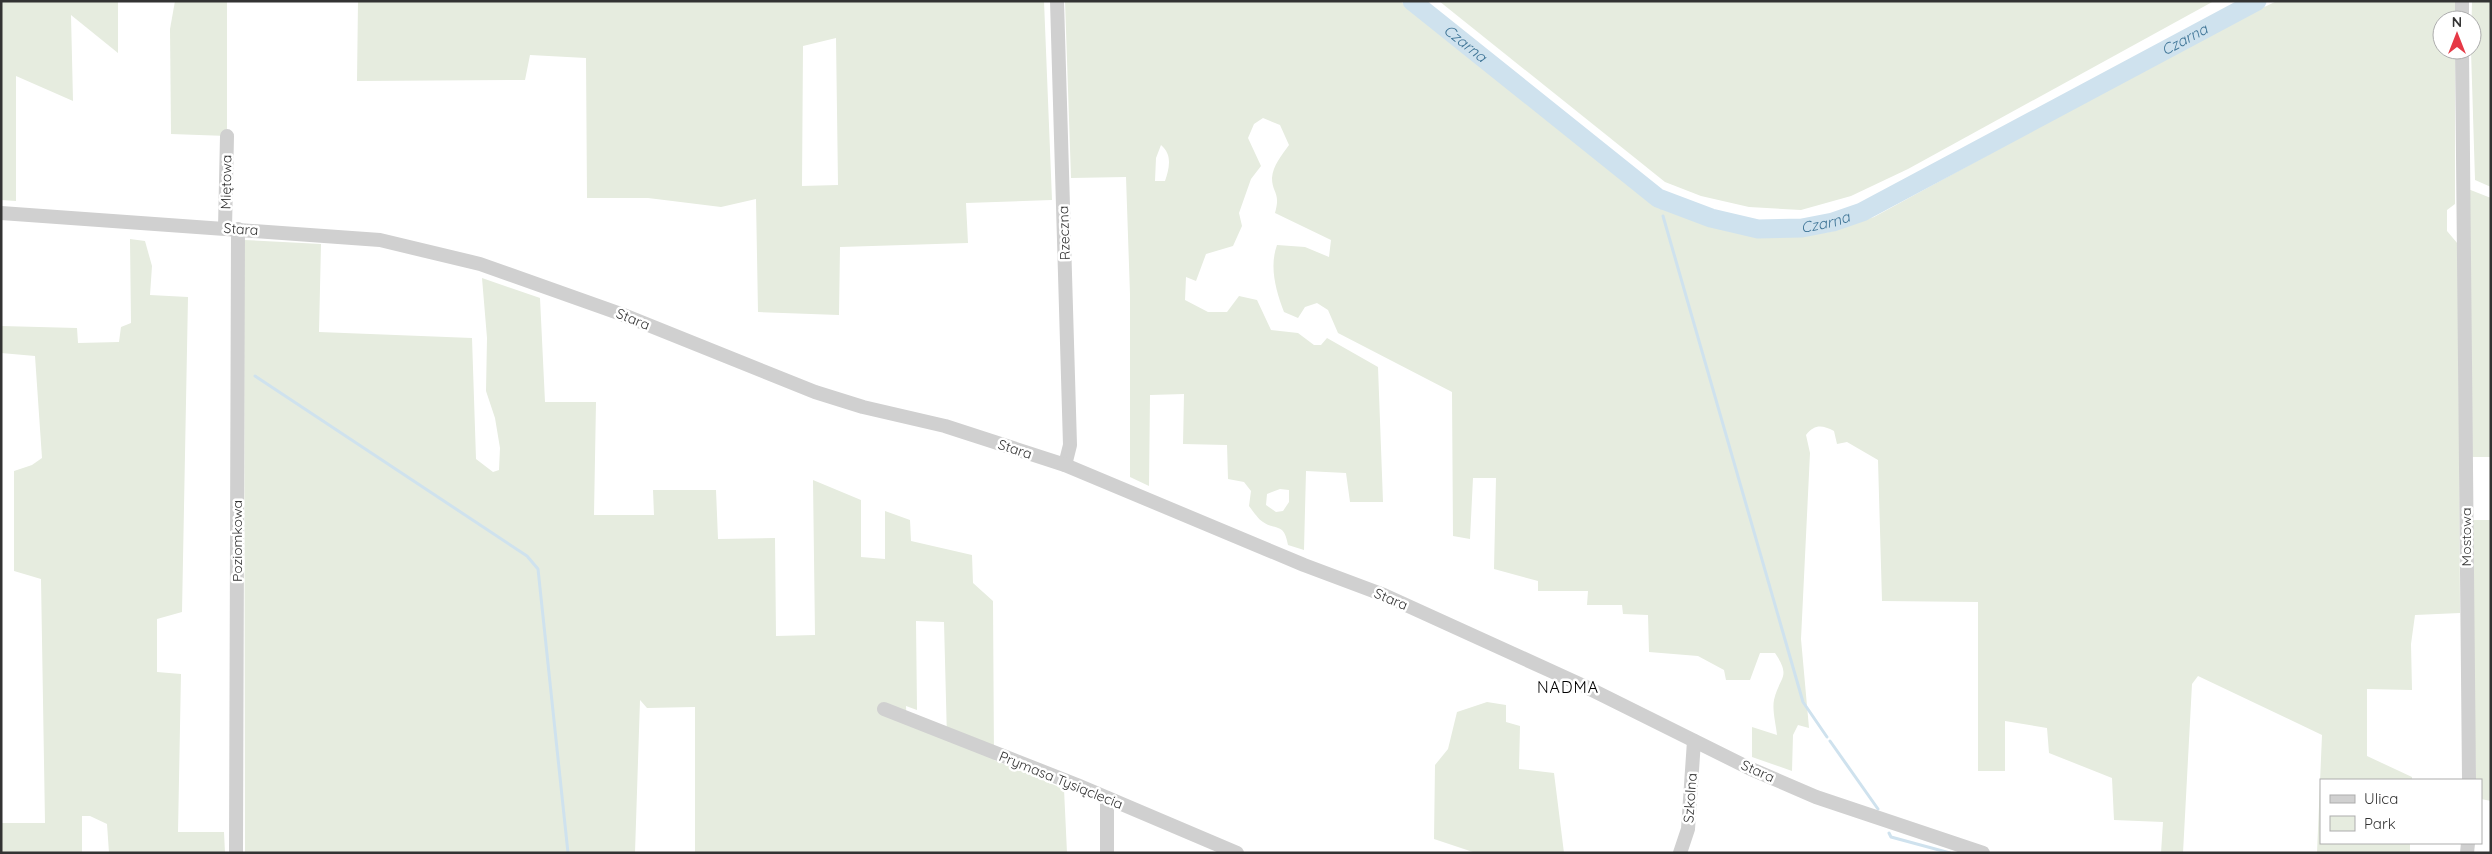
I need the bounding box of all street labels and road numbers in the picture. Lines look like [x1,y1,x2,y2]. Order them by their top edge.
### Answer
street label: Miętowa [217,155,235,209]
street label: Rzeczna [1054,206,1074,260]
street label: Stara [223,219,259,239]
street label: Stara [613,304,653,334]
street label: Stara [996,435,1034,463]
street label: Poziomkowa [228,500,246,582]
street label: Mostowa [2457,508,2475,566]
street label: Stara [1371,584,1411,614]
street label: Prymasa Tysiąclecia [996,747,1126,813]
street label: Stara [1738,756,1778,786]
street label: Szkolna [1679,772,1701,824]

